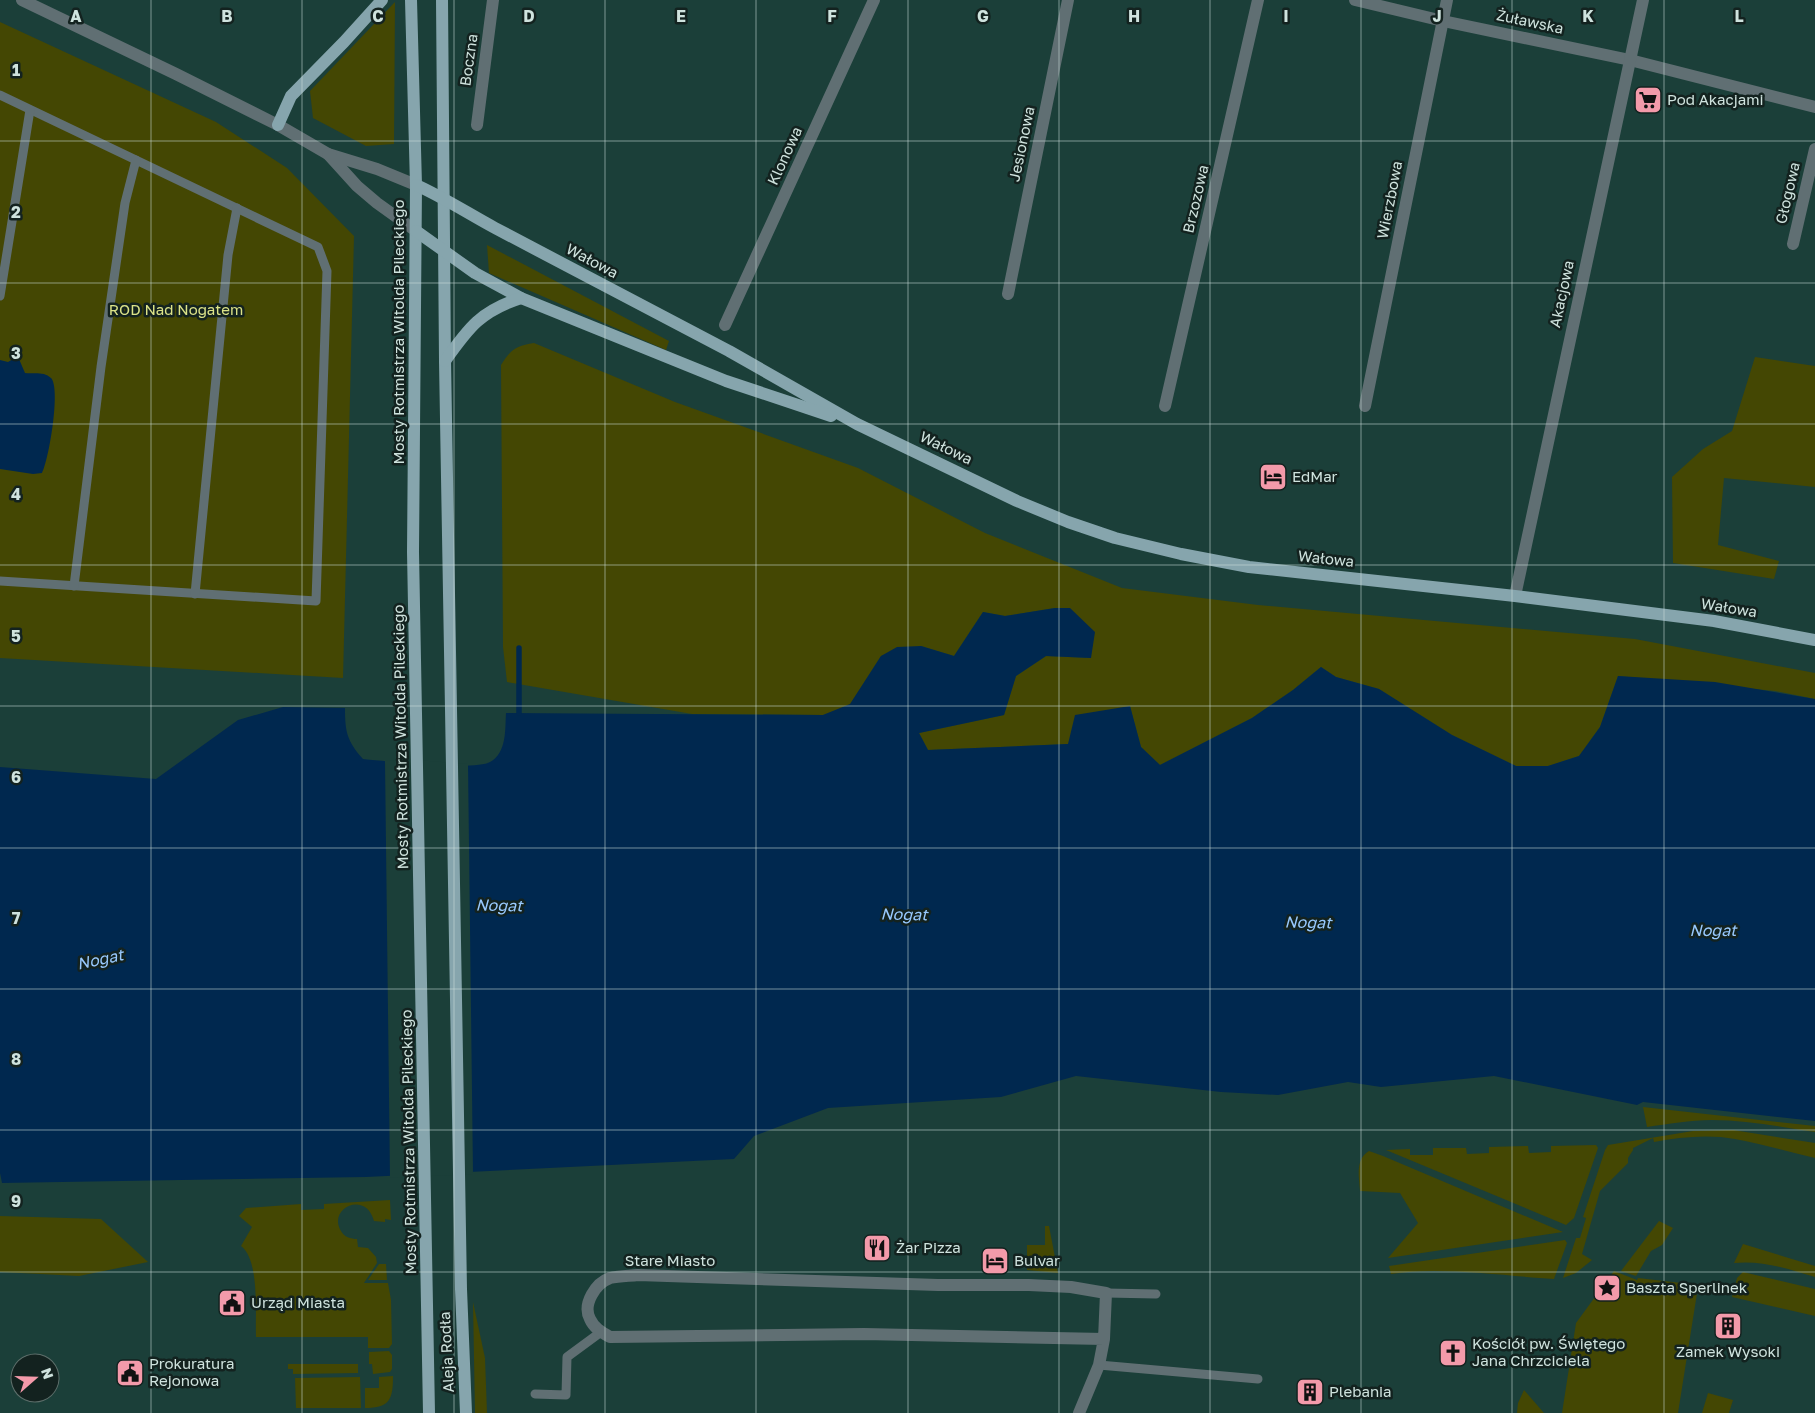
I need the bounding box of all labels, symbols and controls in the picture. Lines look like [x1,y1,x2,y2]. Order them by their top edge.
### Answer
street label: Żuławska [1495,5,1565,37]
text: A [70,6,82,26]
text: B [221,6,233,26]
text: C [372,6,384,26]
text: D [523,6,535,26]
text: E [676,6,686,26]
text: F [827,6,837,26]
text: G [977,6,989,26]
text: H [1128,6,1140,26]
text: I [1283,6,1289,26]
text: J [1432,6,1442,26]
text: K [1582,6,1594,26]
text: L [1734,6,1744,26]
street label: Boczna [455,33,481,87]
text: 1 [12,60,20,80]
supermarket icon: Pod Akacjami [1633,85,1663,115]
place label: Pod Akacjami [1667,90,1763,108]
street label: Jesionowa [1004,105,1038,183]
street label: Klonowa [763,124,805,188]
street label: Wierzbowa [1373,159,1405,240]
street label: Głogowa [1771,160,1803,226]
street label: Brzozowa [1178,163,1212,235]
street label: Mosty Rotmistrza Witolda Pileckiego [389,200,407,464]
text: 2 [11,202,21,222]
street label: Wałowa [563,239,622,281]
street label: Akacjowa [1545,259,1577,329]
park label: ROD Nad Nogatem [109,300,243,318]
text: 3 [11,343,21,363]
street label: Wałowa [917,427,976,468]
hotel icon: EdMar [1258,462,1288,492]
place label: EdMar [1292,467,1338,485]
text: 4 [11,484,21,504]
street label: Wałowa [1297,546,1355,570]
street label: Wałowa [1700,594,1758,620]
street label: Mosty Rotmistrza Witolda Pileckiego [389,604,411,870]
text: 5 [11,626,21,646]
text: 6 [11,767,21,787]
water label: Nogat [475,895,524,915]
water label: Nogat [880,904,929,924]
text: 7 [12,908,21,928]
water label: Nogat [1284,912,1333,932]
water label: Nogat [1690,920,1738,940]
water label: Nogat [75,944,127,974]
street label: Mosty Rotmistrza Witolda Pileckiego [397,1009,419,1275]
text: 8 [11,1049,21,1069]
text: 9 [11,1191,21,1211]
restaurant icon: Żar Pizza [862,1233,892,1263]
place label: Żar Pizza [896,1238,961,1256]
hotel icon: Bulvar [980,1246,1010,1276]
street label: Stare Miasto [625,1251,715,1269]
place label: Bulvar [1014,1251,1060,1269]
place icon: Baszta Sperlinek [1592,1273,1622,1303]
place label: Baszta Sperlinek [1626,1278,1748,1296]
public building icon: Urząd Miasta [217,1288,247,1318]
place label: Urząd Miasta [251,1293,345,1311]
street label: Aleja Rodła [435,1311,457,1393]
building icon: Zamek Wysoki [1713,1311,1743,1341]
place label: Kościół pw. Świętego Jana Chrzciciela [1472,1334,1625,1369]
church icon: Kościół pw. Świętego Jana Chrzciciela [1438,1338,1468,1368]
place label: Zamek Wysoki [1676,1342,1780,1360]
north arrow [10,1353,60,1403]
place label: Prokuratura Rejonowa [149,1354,234,1389]
public building icon: Prokuratura Rejonowa [115,1358,145,1388]
text: N [38,1365,57,1381]
building icon: Plebania [1295,1377,1325,1407]
place label: Plebania [1329,1382,1392,1400]

